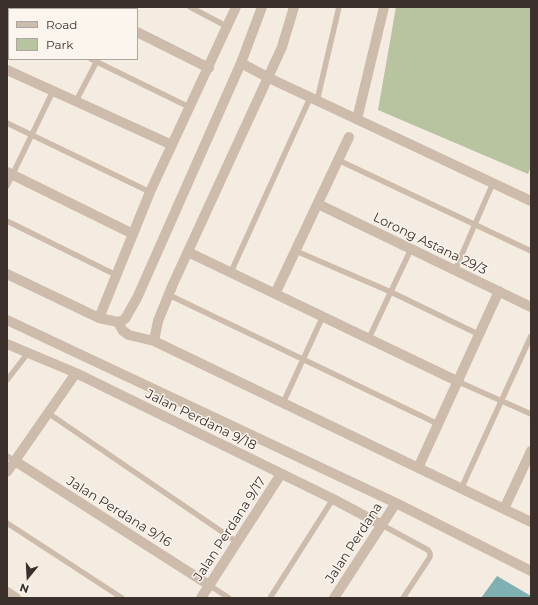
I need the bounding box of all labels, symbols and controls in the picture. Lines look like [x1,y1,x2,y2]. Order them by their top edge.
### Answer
legend [8,8,138,60]
text: Road [46,17,77,32]
text: Park [46,37,73,52]
street label: Lorong Astana 29/3 [370,210,490,278]
street label: Jalan Perdana 9/18 [143,386,259,454]
street label: Jalan Perdana 9/16 [64,473,174,551]
street label: Jalan Perdana 9/17 [191,474,269,584]
street label: Jalan Perdana [322,500,386,586]
north arrow [8,557,48,597]
text: N [18,580,31,596]

